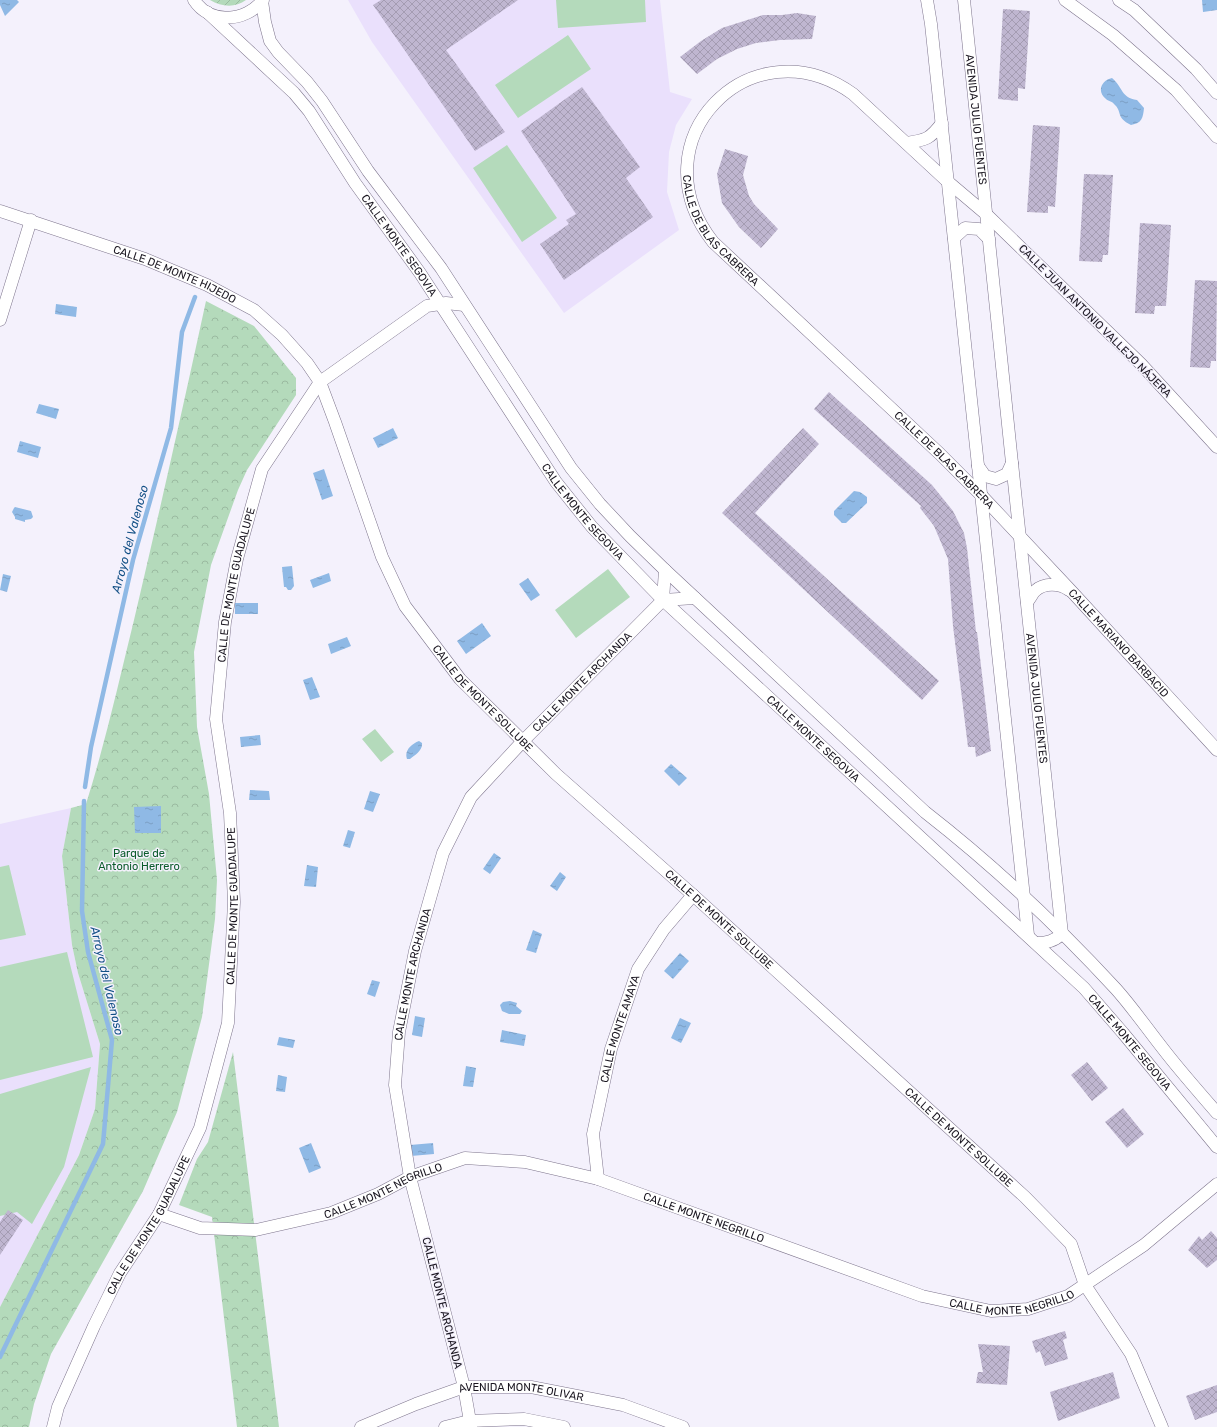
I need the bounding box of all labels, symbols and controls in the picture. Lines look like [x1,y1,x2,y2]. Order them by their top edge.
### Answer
street label: AVENIDA JULIO FUENTES [963,53,990,185]
street label: CALLE DE BLAS CABRERA [681,174,762,289]
street label: CALLE MONTE SEGOVIA [359,192,440,299]
street label: CALLE DE MONTE HIJEDO [112,242,239,306]
street label: CALLE JUAN ANTONIO VALLEJO NÁJERA [1016,242,1175,401]
street label: CALLE DE BLAS CABRERA [892,408,997,512]
street label: CALLE MONTE SEGOVIA [539,461,627,563]
water label: Arroyo del Valenoso [109,483,151,595]
street label: CALLE DE MONTE GUADALUPE [215,506,258,663]
street label: CALLE MARIANO BARBACID [1066,586,1172,700]
street label: CALLE MONTE ARCHANDA [530,629,635,734]
street label: AVENIDA JULIO FUENTES [1024,632,1050,764]
street label: CALLE DE MONTE SOLLUBE [430,642,536,754]
street label: CALLE MONTE SEGOVIA [764,692,863,785]
street label: CALLE DE MONTE GUADALUPE [223,827,241,985]
park label: Parque de Antonio Herrero [98,847,180,873]
street label: CALLE DE MONTE SOLLUBE [662,867,776,972]
street label: CALLE MONTE ARCHANDA [392,906,434,1041]
water label: Arroyo del Valenoso [87,924,126,1037]
street label: CALLE MONTE AMAYA [598,973,642,1084]
street label: CALLE MONTE SEGOVIA [1086,991,1174,1093]
street label: CALLE DE MONTE SOLLUBE [902,1085,1016,1190]
street label: CALLE DE MONTE GUADALUPE [104,1153,192,1297]
street label: CALLE MONTE NEGRILLO [323,1160,444,1221]
street label: CALLE MONTE NEGRILLO [642,1189,766,1245]
street label: CALLE MONTE ARCHANDA [419,1236,465,1371]
street label: CALLE MONTE NEGRILLO [948,1287,1077,1318]
street label: AVENIDA MONTE OLIVAR [457,1380,585,1404]

